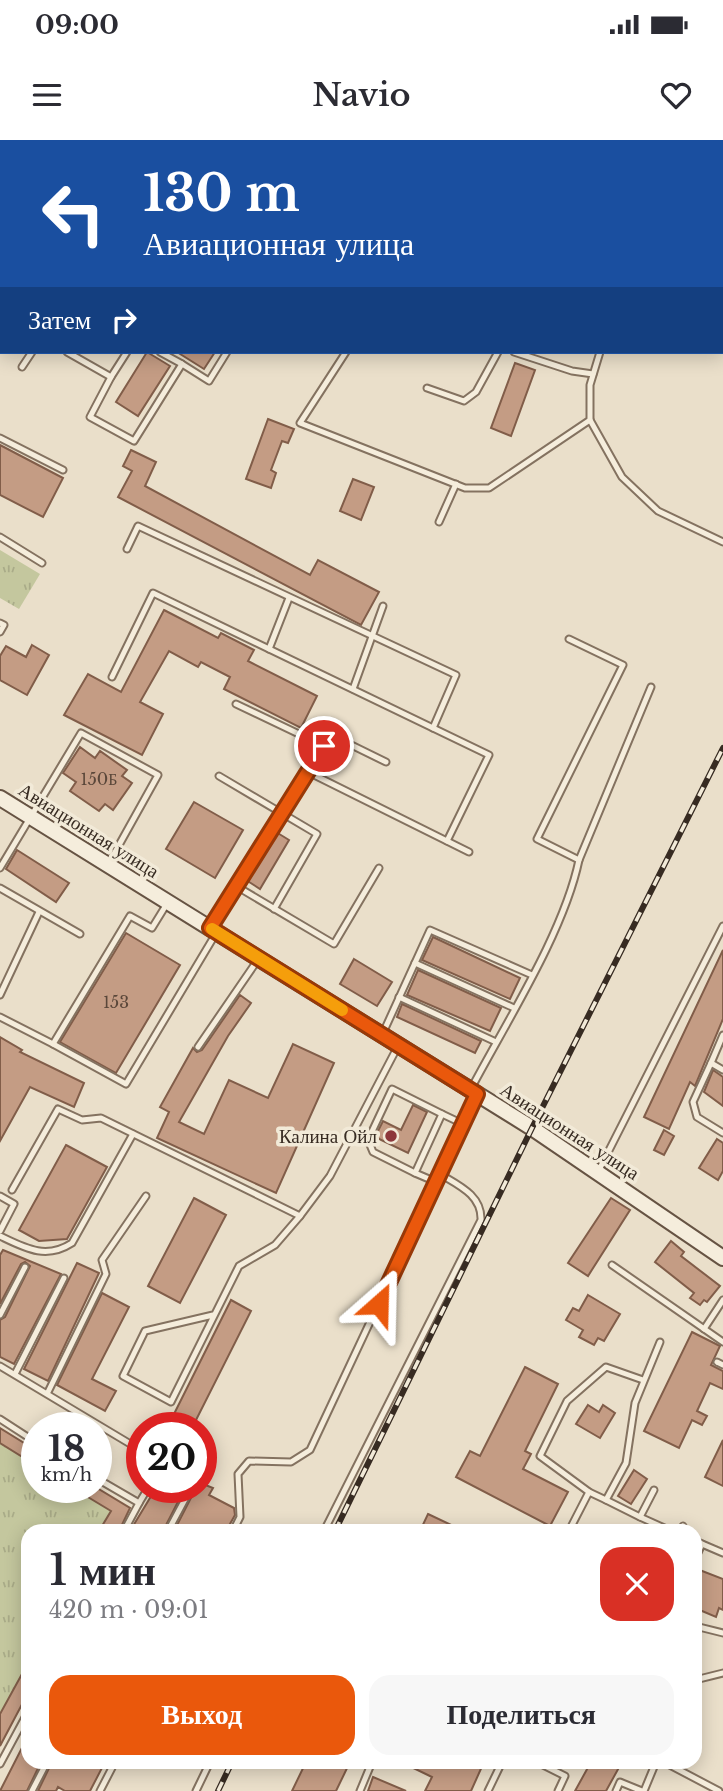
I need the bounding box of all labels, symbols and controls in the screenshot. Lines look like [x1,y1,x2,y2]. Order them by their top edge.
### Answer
text: 09:00 [35,9,119,41]
text: Navio [312,75,411,115]
icon: menu [28,76,66,114]
icon: heart [657,76,695,114]
text: 130 m [143,163,300,224]
icon: left [28,168,119,259]
text: Авиационная улица [143,224,414,264]
icon: right [105,301,143,339]
text: Затем [28,304,91,336]
pin [294,716,354,776]
icon: arrive [305,727,343,765]
house number: 150Б [81,769,117,789]
street label: Авиационная улица [14,778,164,883]
house number: 153 [103,992,129,1012]
street label: Авиационная улица [496,1078,644,1185]
place label: Калина Ойл [279,1125,378,1148]
marker: Калина Ойл [383,1128,399,1144]
position arrow [342,1267,416,1341]
speed limit sign: 20 [126,1412,217,1503]
text: 18 [48,1427,85,1470]
text: km/h [41,1464,92,1486]
text: 1 мин [49,1544,156,1596]
button: close [600,1547,674,1621]
text: 420 m · 09:01 [49,1596,209,1624]
button: Выход [49,1675,355,1755]
button: Поделиться [369,1675,674,1755]

